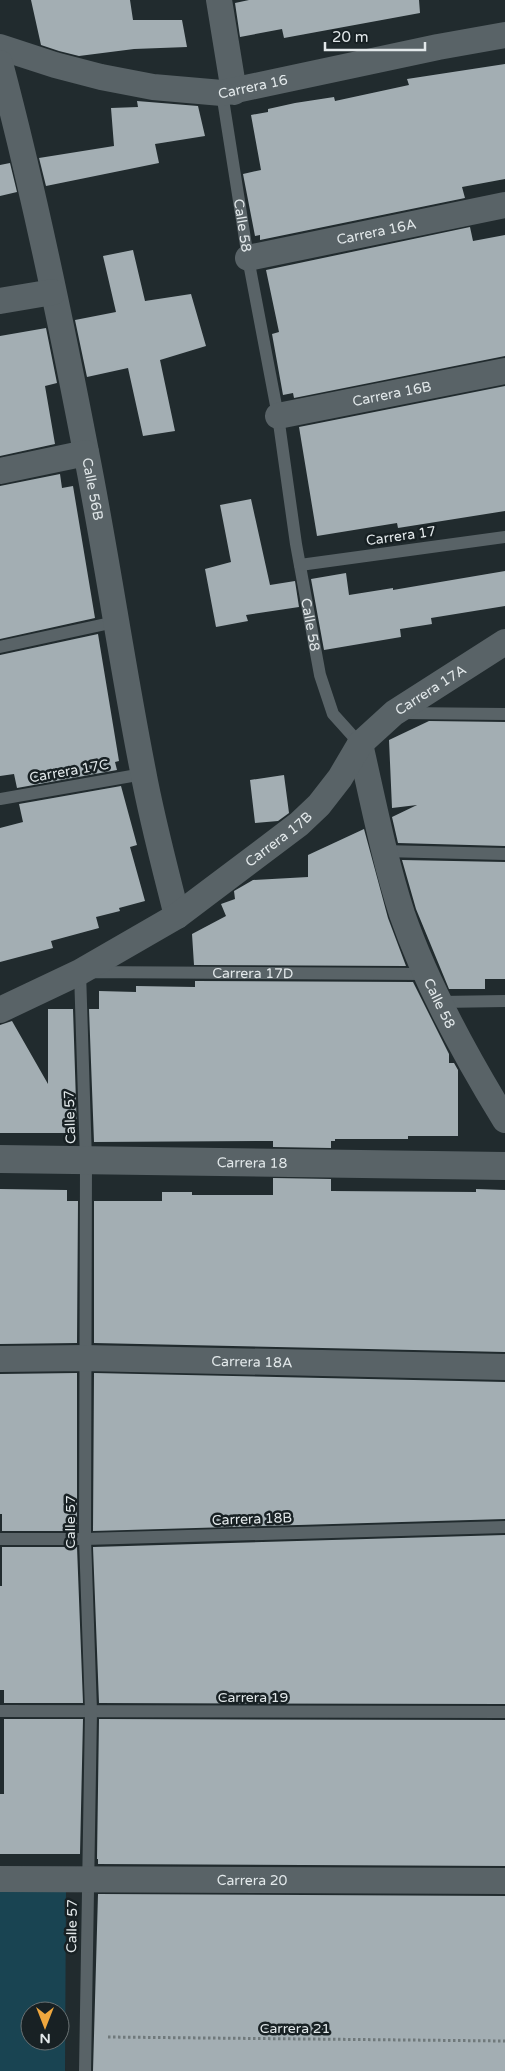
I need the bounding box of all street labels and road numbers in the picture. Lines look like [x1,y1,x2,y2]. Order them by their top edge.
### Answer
street label: Carrera 16 [216,71,289,102]
street label: Calle 58 [230,197,255,253]
street label: Carrera 16A [335,215,418,248]
street label: Carrera 16B [351,377,433,410]
street label: Calle 56B [79,456,107,522]
street label: Carrera 17 [365,523,437,549]
street label: Calle 58 [298,597,324,653]
street label: Carrera 17A [392,661,469,719]
street label: Carrera 17C [28,756,110,786]
street label: Carrera 17B [242,808,316,870]
street label: Carrera 17D [212,964,293,982]
street label: Calle 58 [420,975,459,1031]
street label: Calle 57 [61,1090,79,1144]
street label: Carrera 18 [217,1154,288,1171]
street label: Carrera 18A [211,1352,293,1371]
street label: Calle 57 [62,1495,79,1549]
street label: Carrera 18B [212,1509,292,1529]
street label: Carrera 19 [218,1689,288,1706]
street label: Carrera 20 [217,1871,288,1889]
street label: Calle 57 [63,1899,81,1953]
street label: Carrera 21 [260,2020,330,2037]

